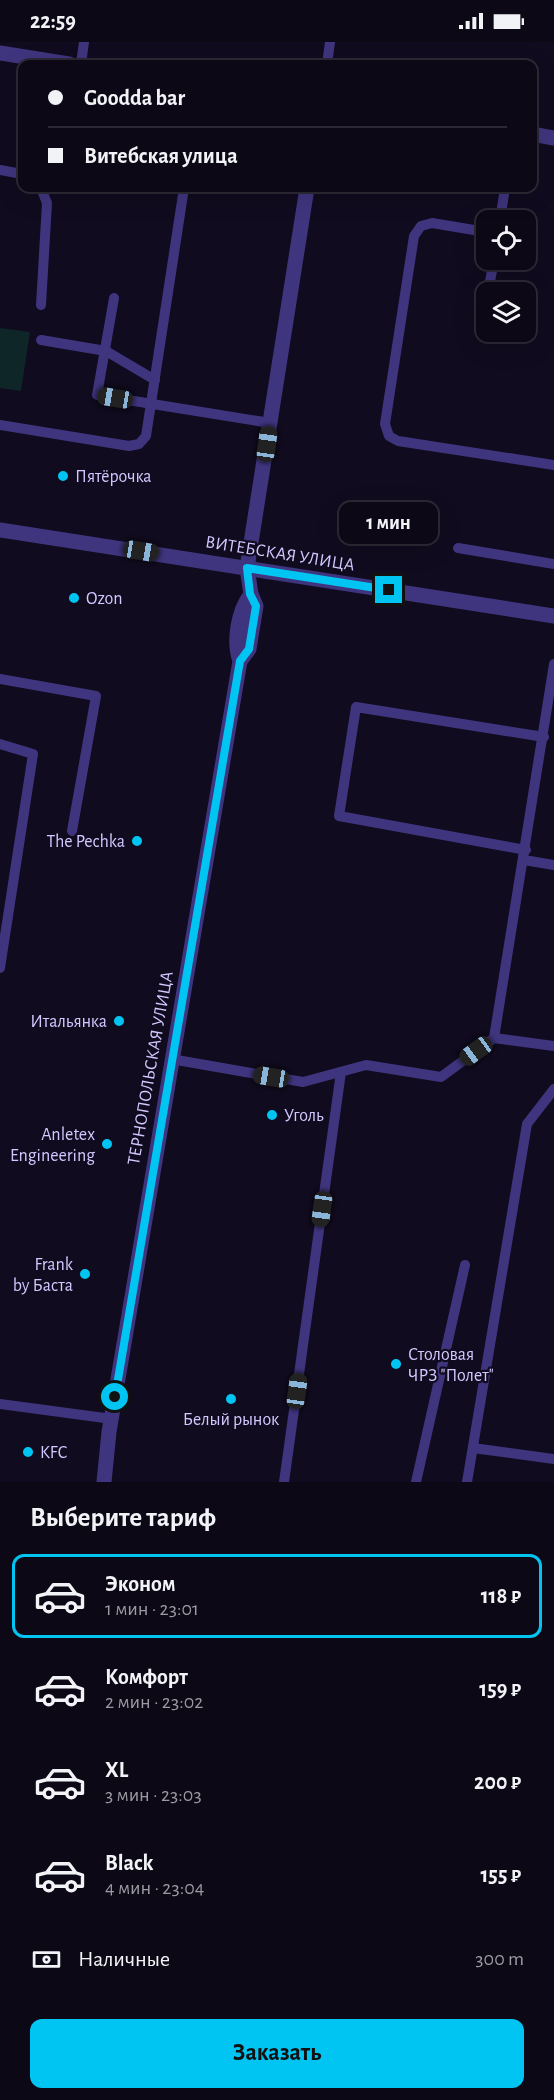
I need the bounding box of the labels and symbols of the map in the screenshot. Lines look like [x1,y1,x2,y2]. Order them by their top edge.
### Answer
car [96,386,134,410]
car [256,425,278,463]
place label: Пятёрочка [75,468,152,486]
marker: Пятёрочка [56,469,70,483]
callout: 1 мин [340,503,438,545]
street label: ВИТЕБСКАЯ УЛИЦА [204,533,356,575]
car [122,539,160,563]
route end [375,576,402,603]
place label: Ozon [86,590,123,608]
marker: Ozon [67,591,81,605]
place label: The Pechka [46,833,125,851]
marker: The Pechka [130,834,144,848]
street label: ТЕРНОПОЛЬСКАЯ УЛИЦА [125,970,177,1166]
place label: Итальянка [30,1013,107,1031]
marker: Итальянка [112,1014,126,1028]
car [456,1033,496,1069]
car [252,1065,290,1089]
place label: Уголь [284,1107,324,1125]
marker: Уголь [265,1108,279,1122]
place label: Anletex Engineering [10,1126,95,1165]
marker: Anletex Engineering [100,1137,114,1151]
car [311,1190,333,1228]
place label: Frank by Баста [13,1256,74,1295]
marker: Frank by Баста [78,1267,92,1281]
place label: Столовая ЧРЗ "Полет" [408,1346,494,1385]
marker: Столовая ЧРЗ "Полет" [389,1357,403,1371]
car [286,1372,308,1410]
route start [101,1383,128,1410]
marker: Белый рынок [224,1392,238,1406]
place label: Белый рынок [183,1411,280,1429]
place label: KFC [40,1444,67,1462]
marker: KFC [21,1445,35,1459]

